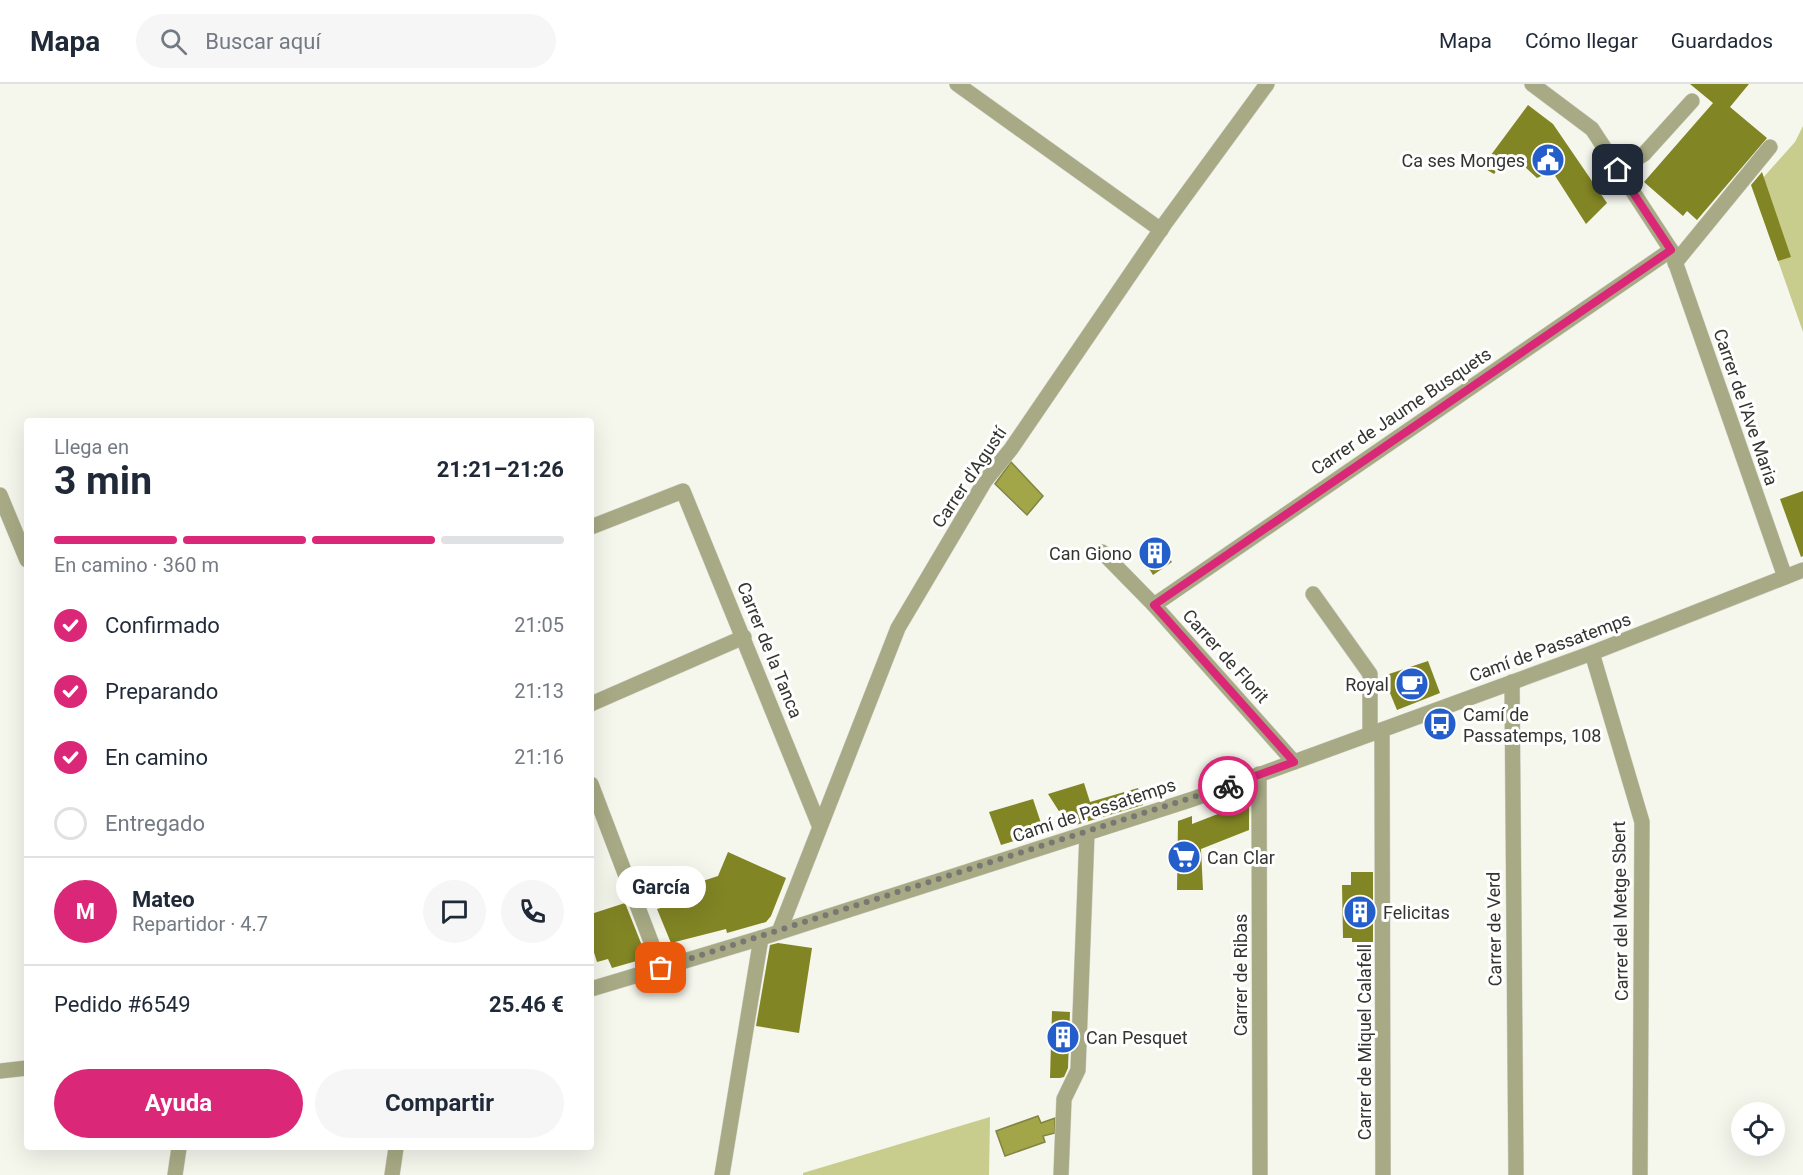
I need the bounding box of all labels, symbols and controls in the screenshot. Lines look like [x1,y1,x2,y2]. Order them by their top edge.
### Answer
search box [136,14,556,68]
text: Mapa [30,25,100,58]
icon: search [157,25,190,58]
text: Buscar aquí [205,29,321,54]
text: Mapa [1439,29,1492,53]
text: Cómo llegar [1525,29,1638,53]
text: Guardados [1671,29,1773,53]
public building icon: Ca ses Monges [1530,142,1566,178]
pin [1592,144,1643,195]
place label: Ca ses Monges [1402,150,1525,171]
icon: home [1601,153,1634,186]
street label: Carrer de l'Ave Maria [1709,326,1783,488]
street label: Carrer de Jaume Busquets [1307,343,1495,479]
street label: Carrer d'Agustí [927,422,1011,531]
text: Llega en [54,435,129,459]
text: 21:21–21:26 [437,457,564,482]
text: 3 min [54,458,152,504]
building icon: Can Giono [1137,535,1173,571]
place label: Can Giono [1049,543,1132,564]
text: En camino · 360 m [54,553,219,577]
street label: Carrer de la Tanca [733,579,807,721]
street label: Carrer de Florit [1178,605,1274,707]
street label: Camí de Passatemps [1466,608,1634,686]
icon: check [54,609,87,642]
text: Confirmado [105,613,220,638]
text: 21:05 [514,613,564,637]
cafe icon: Royal [1394,666,1430,702]
place label: Royal [1345,674,1389,695]
icon: check [54,675,87,708]
text: Preparando [105,679,218,704]
text: 21:13 [514,679,564,703]
place label: Camí de Passatemps, 108 [1463,704,1601,746]
bus stop icon: Camí de Passatemps, 108 [1422,706,1458,742]
icon: check [54,741,87,774]
text: En camino [105,745,208,770]
text: 21:16 [514,745,564,769]
courier [1198,756,1258,816]
icon: bike [1212,770,1245,803]
street label: Camí de Passatemps [1010,774,1178,846]
text: Entregado [105,811,205,836]
street label: Carrer del Metge Sbert [1608,821,1632,1001]
supermarket icon: Can Clar [1166,839,1202,875]
place label: Can Clar [1207,847,1275,868]
callout: García [616,866,706,908]
street label: Carrer de Verd [1483,872,1505,986]
text: García [632,875,690,899]
button: chat [423,880,486,943]
button: phone [501,880,564,943]
text: Mateo [132,887,195,912]
building icon: Felicitas [1342,894,1378,930]
text: M [76,899,95,924]
place label: Felicitas [1383,902,1450,923]
text: Repartidor · 4.7 [132,912,268,936]
street label: Carrer de Ribas [1230,914,1251,1036]
pin [635,942,686,993]
street label: Carrer de Miquel Calafell [1354,944,1375,1140]
icon: bag [644,951,677,984]
text: Pedido #6549 [54,992,191,1017]
text: 25.46 € [489,992,564,1017]
building icon: Can Pesquet [1045,1019,1081,1055]
place label: Can Pesquet [1086,1027,1188,1048]
button: Ayuda [54,1069,303,1138]
button: Compartir [315,1069,564,1138]
map controls [1731,1102,1785,1156]
button: locate [1731,1102,1785,1156]

